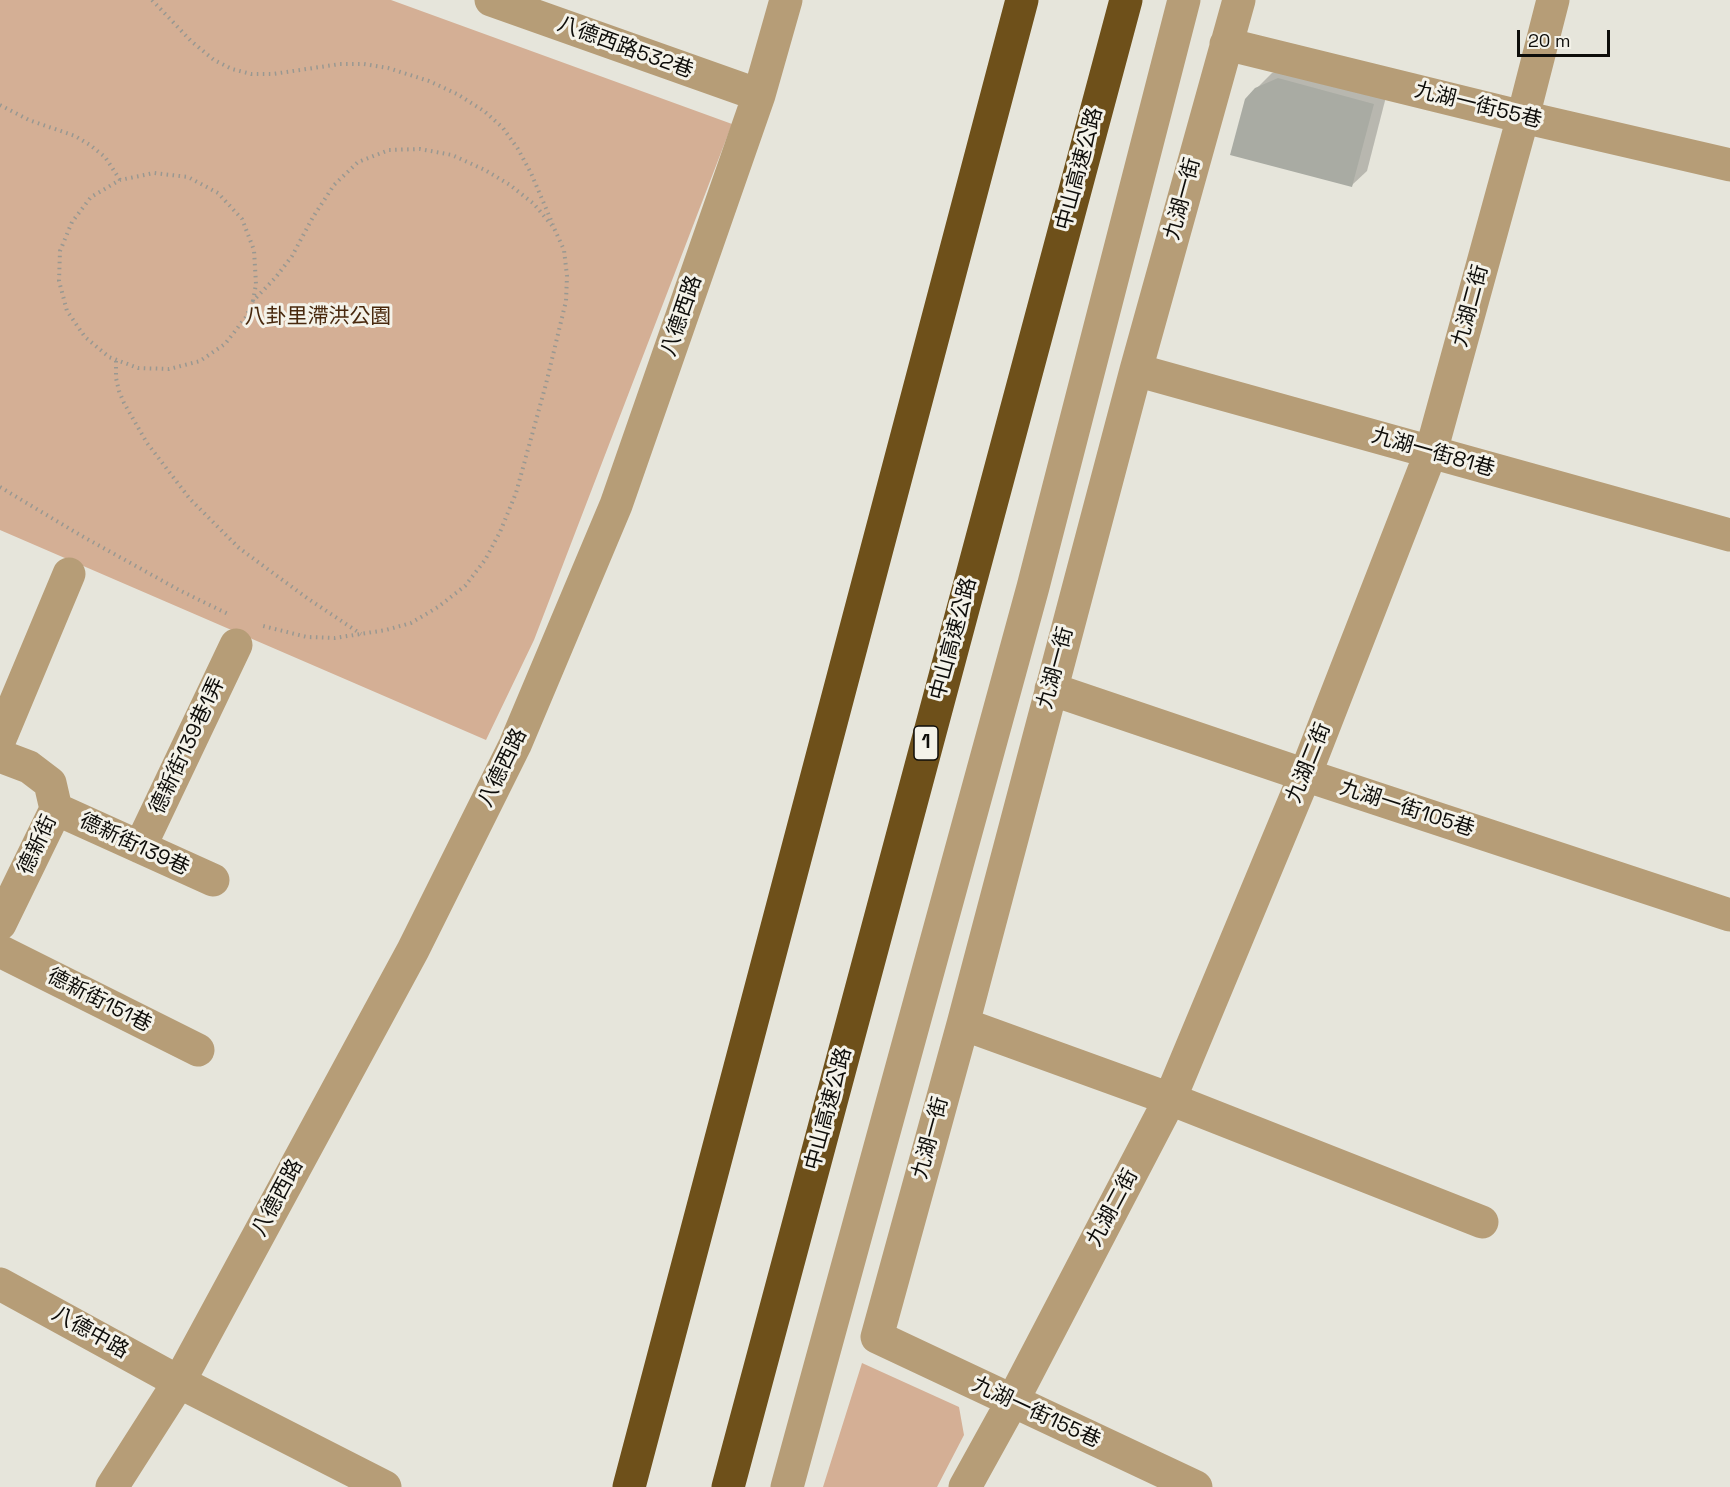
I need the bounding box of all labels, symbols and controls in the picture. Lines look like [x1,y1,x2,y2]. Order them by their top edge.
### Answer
street label: 八德西路532巷 [554,12,696,84]
scale bar [1520,18,1613,56]
text: 20 m [1528,29,1571,52]
street label: 九湖一街55巷 [1412,78,1544,134]
street label: 中山高速公路 [1052,105,1108,233]
street label: 九湖一街 [1160,155,1206,243]
street label: 九湖二街 [1448,262,1494,350]
street label: 八德西路 [656,272,708,360]
park label: 八卦里滯洪公園 [245,304,391,330]
street label: 九湖一街81巷 [1369,423,1497,483]
street label: 中山高速公路 [926,575,982,703]
street label: 九湖一街 [1033,624,1079,712]
street label: 德新街139巷1弄 [145,674,231,818]
street label: 九湖二街 [1282,719,1336,807]
street label: 八德西路 [473,725,533,811]
road number: 1 [914,726,938,760]
street label: 九湖一街105巷 [1337,775,1477,843]
street label: 德新街139巷 [75,809,193,881]
street label: 德新街 [13,811,63,879]
street label: 德新街151巷 [43,964,155,1038]
street label: 中山高速公路 [801,1045,857,1173]
street label: 九湖一街 [908,1094,954,1182]
street label: 八德西路 [247,1155,309,1241]
street label: 九湖二街 [1082,1165,1144,1251]
street label: 八德中路 [47,1302,133,1364]
street label: 九湖一街155巷 [968,1372,1104,1454]

